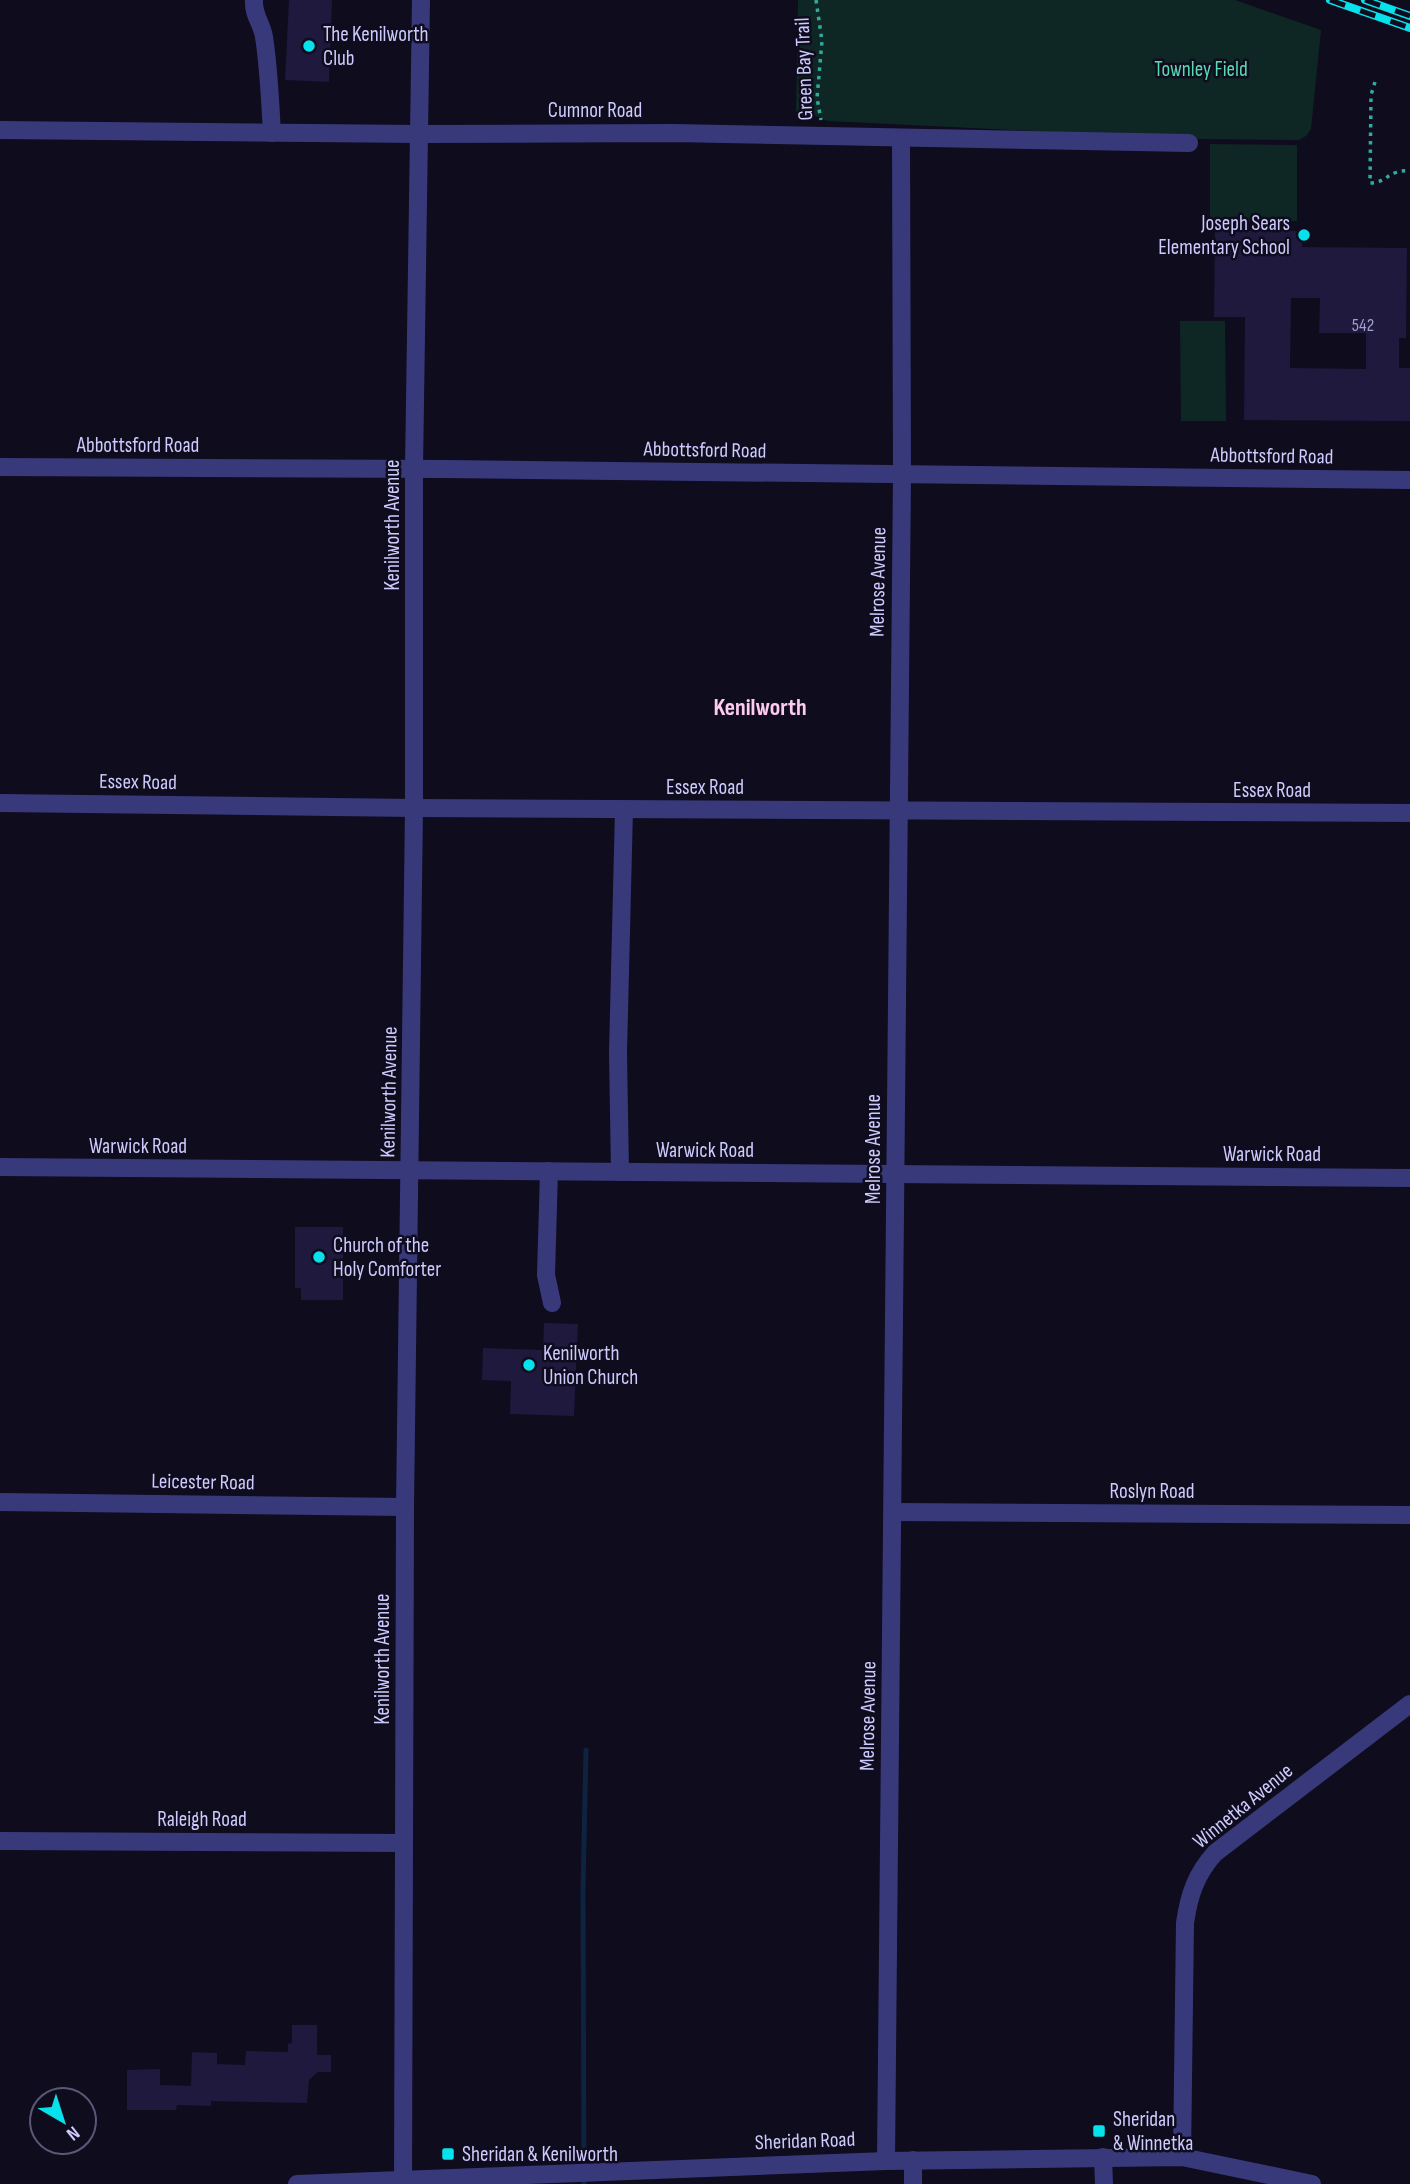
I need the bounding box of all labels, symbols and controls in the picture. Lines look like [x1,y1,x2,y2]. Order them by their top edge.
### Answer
street label: Green Bay Trail [790,17,818,121]
place label: The Kenilworth Club [323,22,429,71]
marker: The Kenilworth Club [301,38,317,54]
park label: Townley Field [1154,57,1248,82]
street label: Cumnor Road [548,98,642,123]
place label: Joseph Sears Elementary School [1158,211,1290,260]
marker: Joseph Sears Elementary School [1296,227,1312,243]
house number: 542 [1352,315,1374,336]
street label: Abbottsford Road [76,433,199,458]
street label: Abbottsford Road [642,436,767,464]
street label: Abbottsford Road [1209,442,1334,470]
street label: Kenilworth Avenue [380,459,405,591]
street label: Melrose Avenue [865,527,891,637]
district label: Kenilworth [713,693,807,722]
street label: Essex Road [99,769,177,795]
street label: Essex Road [666,775,744,800]
street label: Essex Road [1233,778,1311,803]
street label: Kenilworth Avenue [375,1026,403,1158]
street label: Melrose Avenue [861,1094,886,1204]
street label: Warwick Road [89,1134,187,1159]
street label: Warwick Road [656,1138,754,1163]
street label: Warwick Road [1223,1142,1321,1167]
place label: Church of the Holy Comforter [333,1233,441,1282]
marker: Church of the Holy Comforter [311,1249,327,1265]
place label: Kenilworth Union Church [543,1341,638,1390]
marker: Kenilworth Union Church [521,1357,537,1373]
street label: Leicester Road [151,1469,255,1495]
street label: Roslyn Road [1109,1479,1195,1504]
street label: Kenilworth Avenue [370,1593,395,1725]
street label: Melrose Avenue [855,1661,881,1771]
street label: Winnetka Avenue [1188,1758,1298,1854]
street label: Raleigh Road [157,1807,247,1832]
north arrow [28,2086,98,2156]
place label: Sheridan & Winnetka [1113,2107,1193,2156]
text: N [62,2121,84,2145]
marker: Sheridan & Winnetka [1091,2123,1107,2139]
street label: Sheridan Road [754,2127,856,2155]
place label: Sheridan & Kenilworth [462,2142,618,2167]
marker: Sheridan & Kenilworth [440,2146,456,2162]

